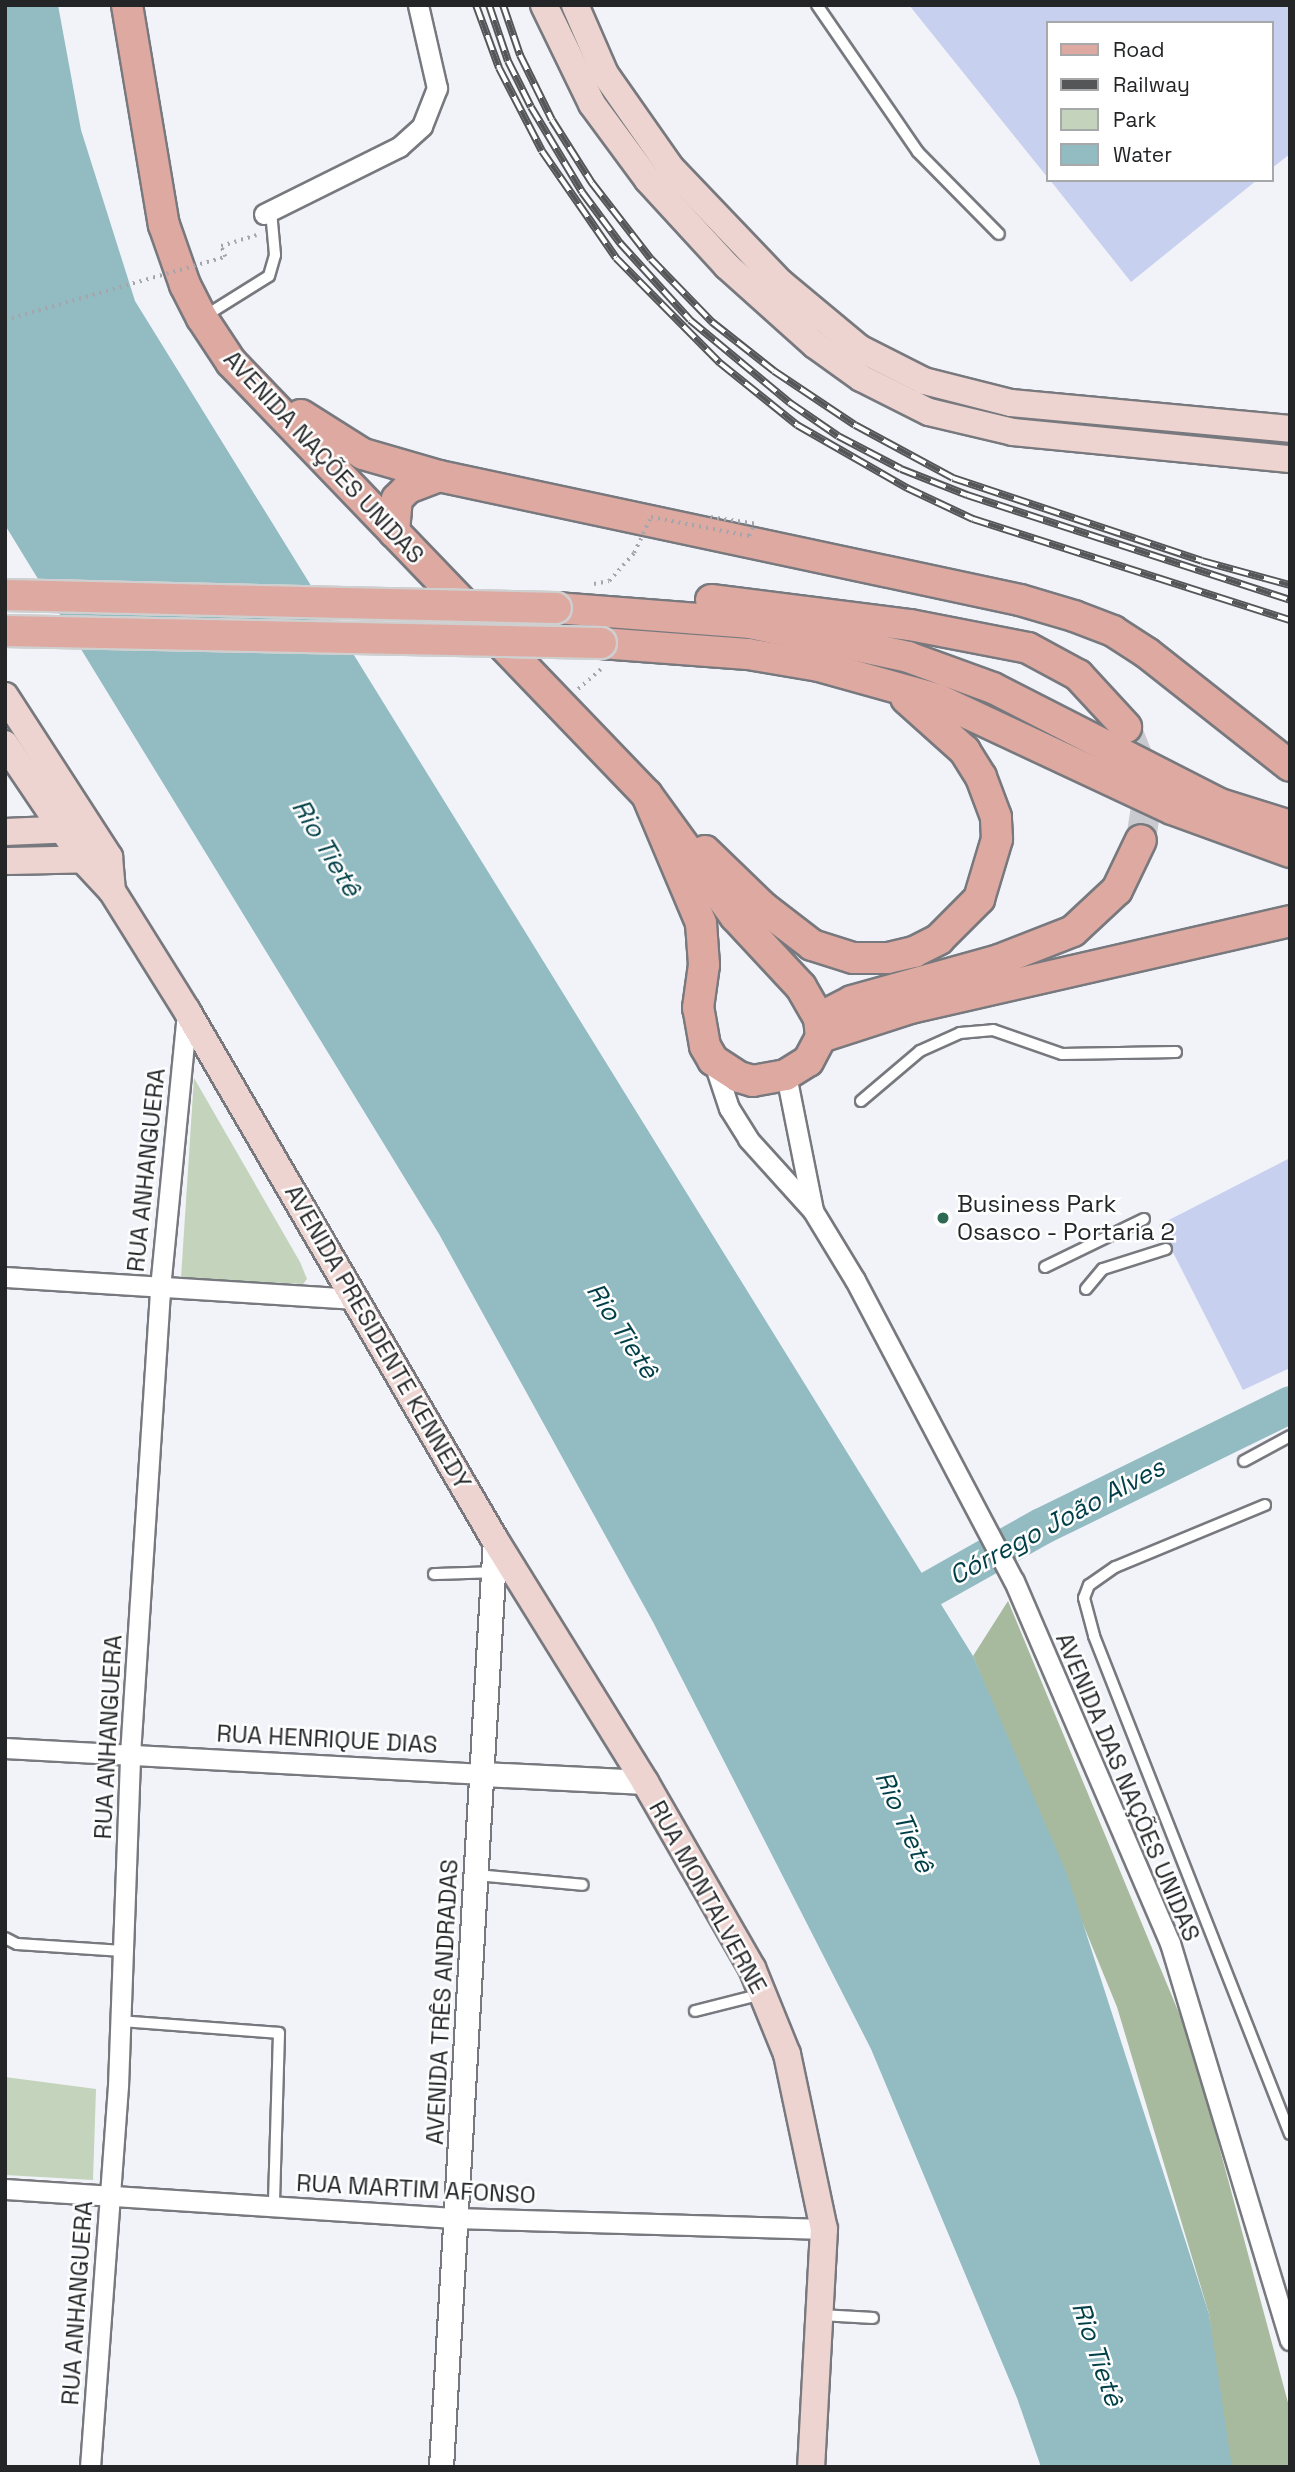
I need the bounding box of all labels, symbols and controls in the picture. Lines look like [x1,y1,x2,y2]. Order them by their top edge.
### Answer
legend [1046,21,1274,182]
text: Road [1113,36,1165,63]
text: Railway [1113,71,1190,98]
text: Park [1113,106,1157,133]
text: Water [1113,141,1172,168]
street label: AVENIDA NAÇÕES UNIDAS [218,344,430,570]
water label: Rio Tietê [285,793,367,903]
street label: RUA ANHANGUERA [121,1066,171,1274]
street label: AVENIDA PRESIDENTE KENNEDY [279,1179,477,1495]
place label: Business Park Osasco - Portaria 2 [957,1190,1176,1246]
marker: Business Park Osasco - Portaria 2 [935,1210,951,1226]
water label: Rio Tietê [579,1277,665,1385]
water label: Córrego João Alves [944,1452,1170,1592]
street label: AVENIDA DAS NAÇÕES UNIDAS [1050,1628,1206,1946]
street label: RUA ANHANGUERA [88,1634,128,1840]
street label: RUA HENRIQUE DIAS [216,1719,438,1759]
water label: Rio Tietê [868,1766,940,1878]
street label: RUA MONTALVERNE [643,1795,773,1999]
street label: AVENIDA TRÊS ANDRADAS [420,1858,464,2146]
street label: RUA MARTIM AFONSO [295,2168,537,2210]
street label: RUA ANHANGUERA [55,2199,99,2407]
water label: Rio Tietê [1065,2298,1129,2410]

